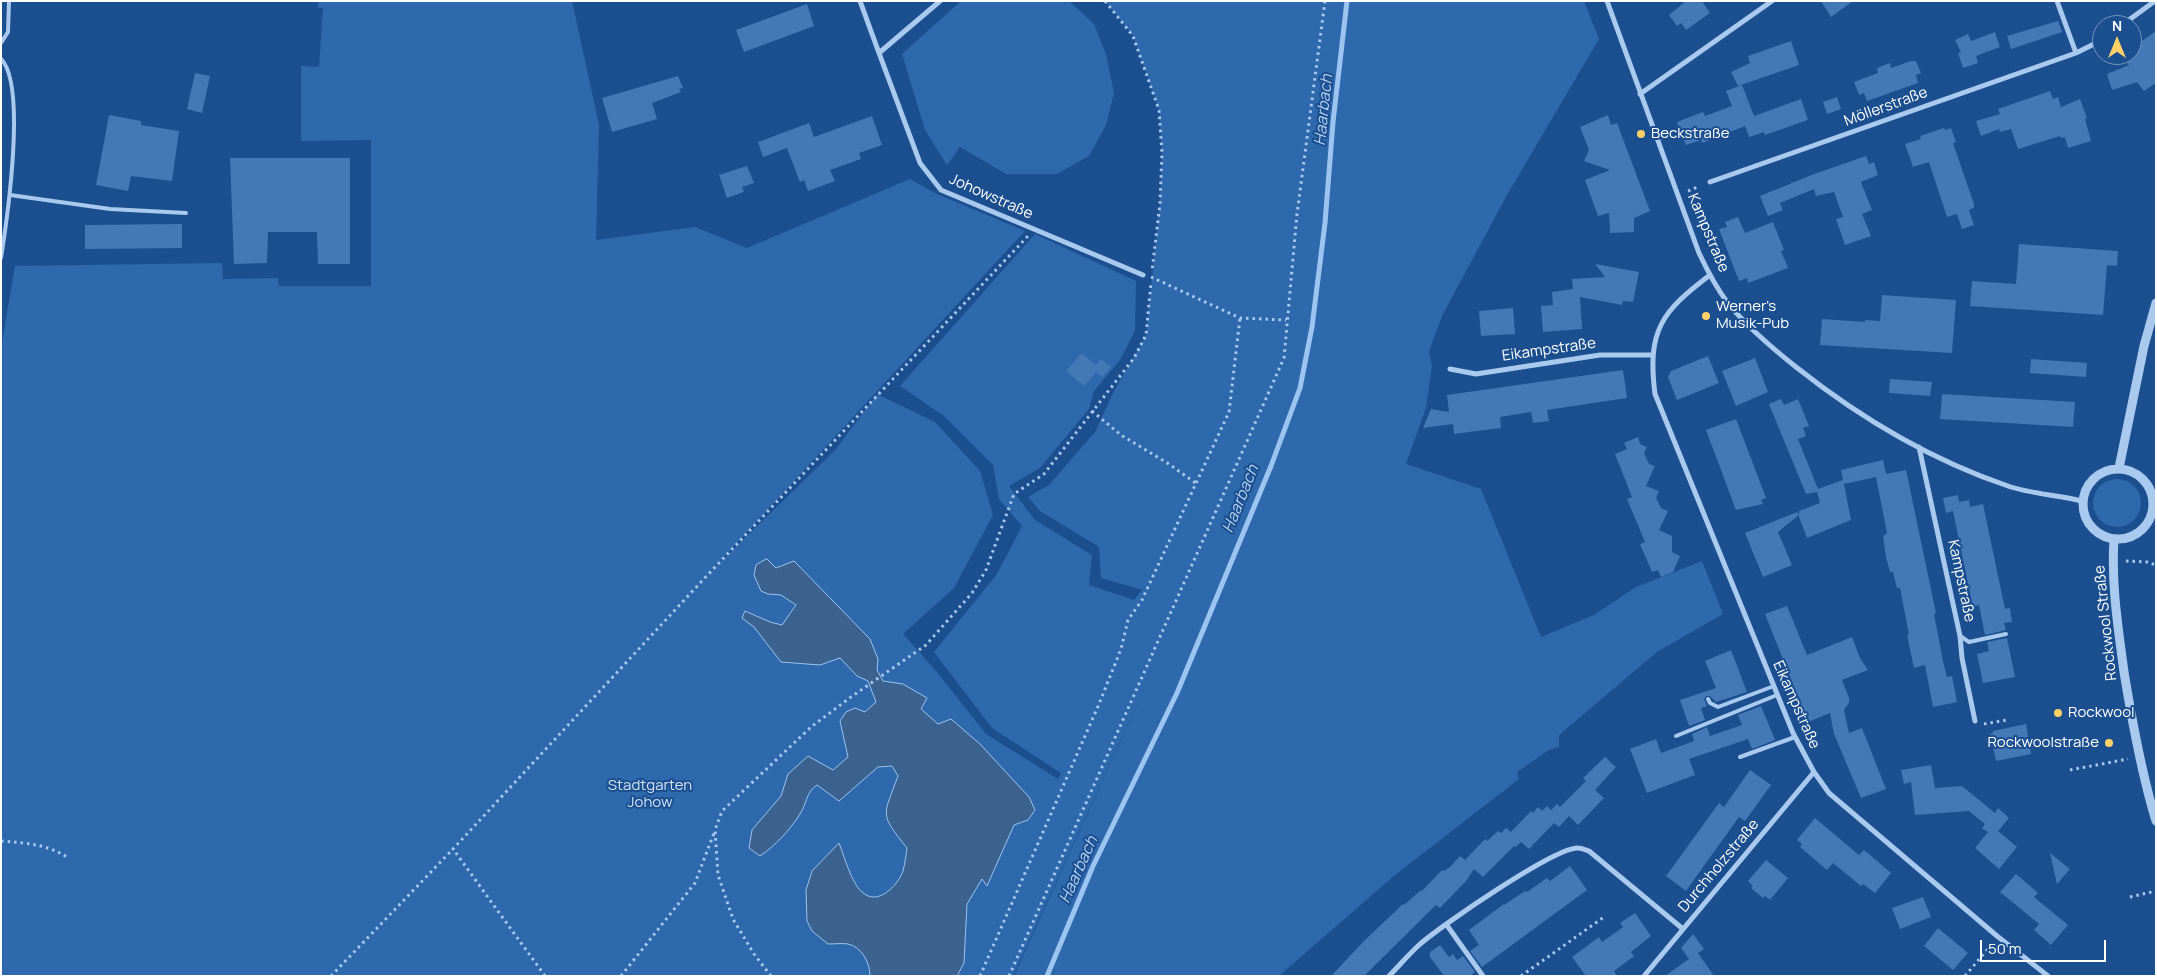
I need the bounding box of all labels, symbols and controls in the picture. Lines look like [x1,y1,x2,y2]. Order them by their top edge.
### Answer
north arrow [2092,15,2142,65]
text: N [2112,16,2122,35]
water label: Haarbach [1311,74,1337,146]
street label: Möllerstraße [1842,84,1930,130]
place label: Beckstraße [1651,125,1730,143]
marker: Beckstraße [1635,128,1647,140]
street label: Johowstraße [946,171,1036,223]
street label: Kampstraße [1683,191,1733,275]
place label: Werner's Musik-Pub [1716,298,1789,333]
marker: Werner's Musik-Pub [1700,310,1712,322]
street label: Eikampstraße [1501,335,1597,365]
water label: Haarbach [1219,462,1263,536]
street label: Kampstraße [1943,538,1979,624]
street label: Rockwool Straße [2091,564,2121,682]
street label: Eikampstraße [1769,658,1823,752]
place label: Rockwool [2068,704,2135,722]
marker: Rockwool [2052,707,2064,719]
place label: Rockwoolstraße [1987,734,2099,752]
marker: Rockwoolstraße [2103,737,2115,749]
park label: Stadtgarten Johow [608,777,692,812]
street label: Durchholzstraße [1675,816,1763,916]
water label: Haarbach [1056,834,1102,906]
scale bar [1982,930,2108,962]
text: 50 m [1988,938,2022,959]

